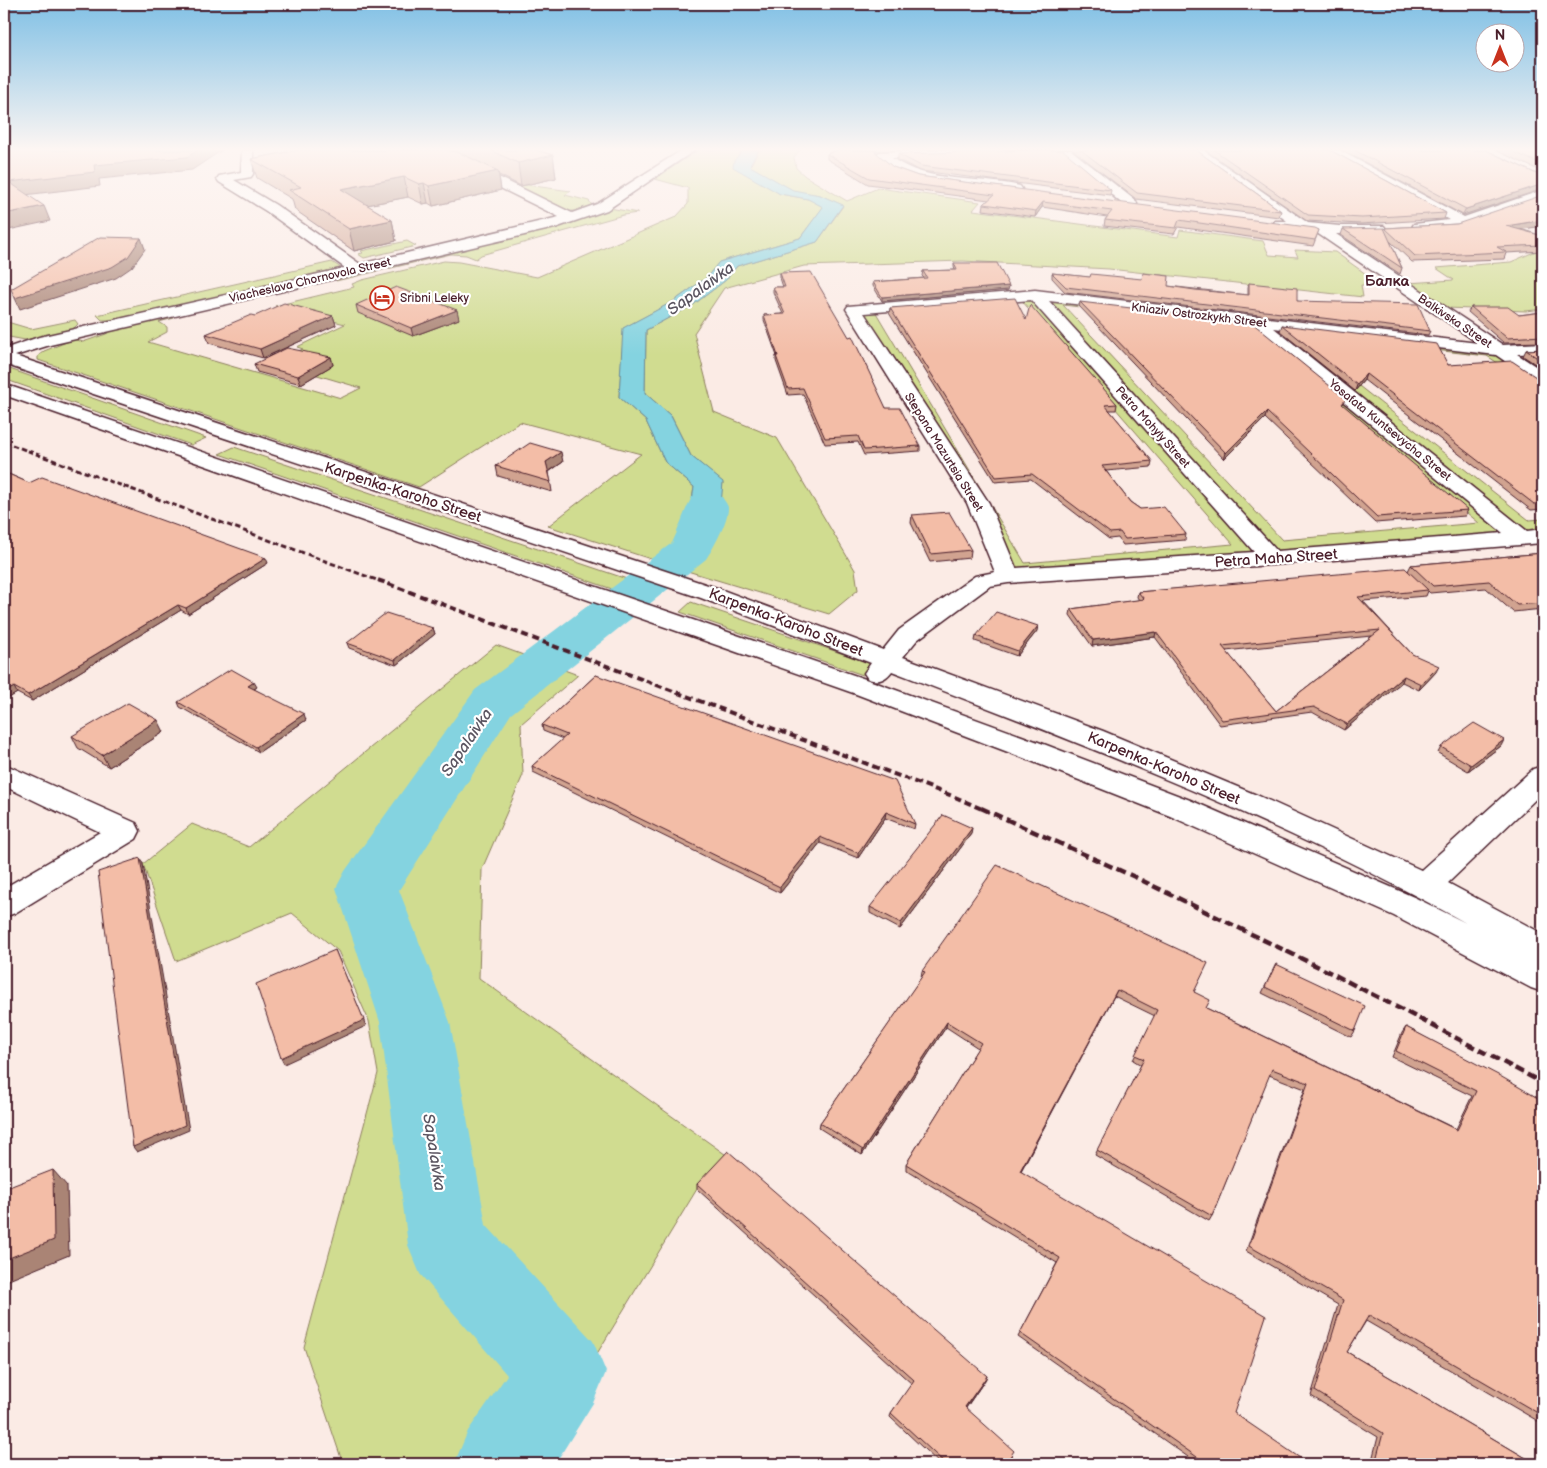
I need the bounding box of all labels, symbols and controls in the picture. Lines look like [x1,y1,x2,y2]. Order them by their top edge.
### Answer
north arrow [1474,22,1524,72]
text: N [1495,27,1505,44]
street label: Viacheslava Chornovola Street [228,254,393,306]
water label: Sapalaivka [664,259,738,320]
district label: Балка [1365,272,1409,291]
hotel icon: Sribni Leleky [369,285,395,311]
place label: Sribni Leleky [400,291,469,306]
street label: Balkivska Street [1415,291,1495,352]
street label: Kniaziv Ostrozkykh Street [1130,300,1268,331]
street label: Yosafata Kuntsevycha Street [1325,376,1454,485]
street label: Petra Mohyly Street [1112,383,1193,471]
street label: Stepana Mazurtsia Street [901,390,986,515]
street label: Karpenka-Karoho Street [322,458,484,527]
street label: Petra Maha Street [1214,545,1339,572]
street label: Karpenka-Karoho Street [706,584,866,661]
water label: Sapalaivka [438,705,497,780]
street label: Karpenka-Karoho Street [1085,728,1243,809]
water label: Sapalaivka [418,1112,449,1192]

